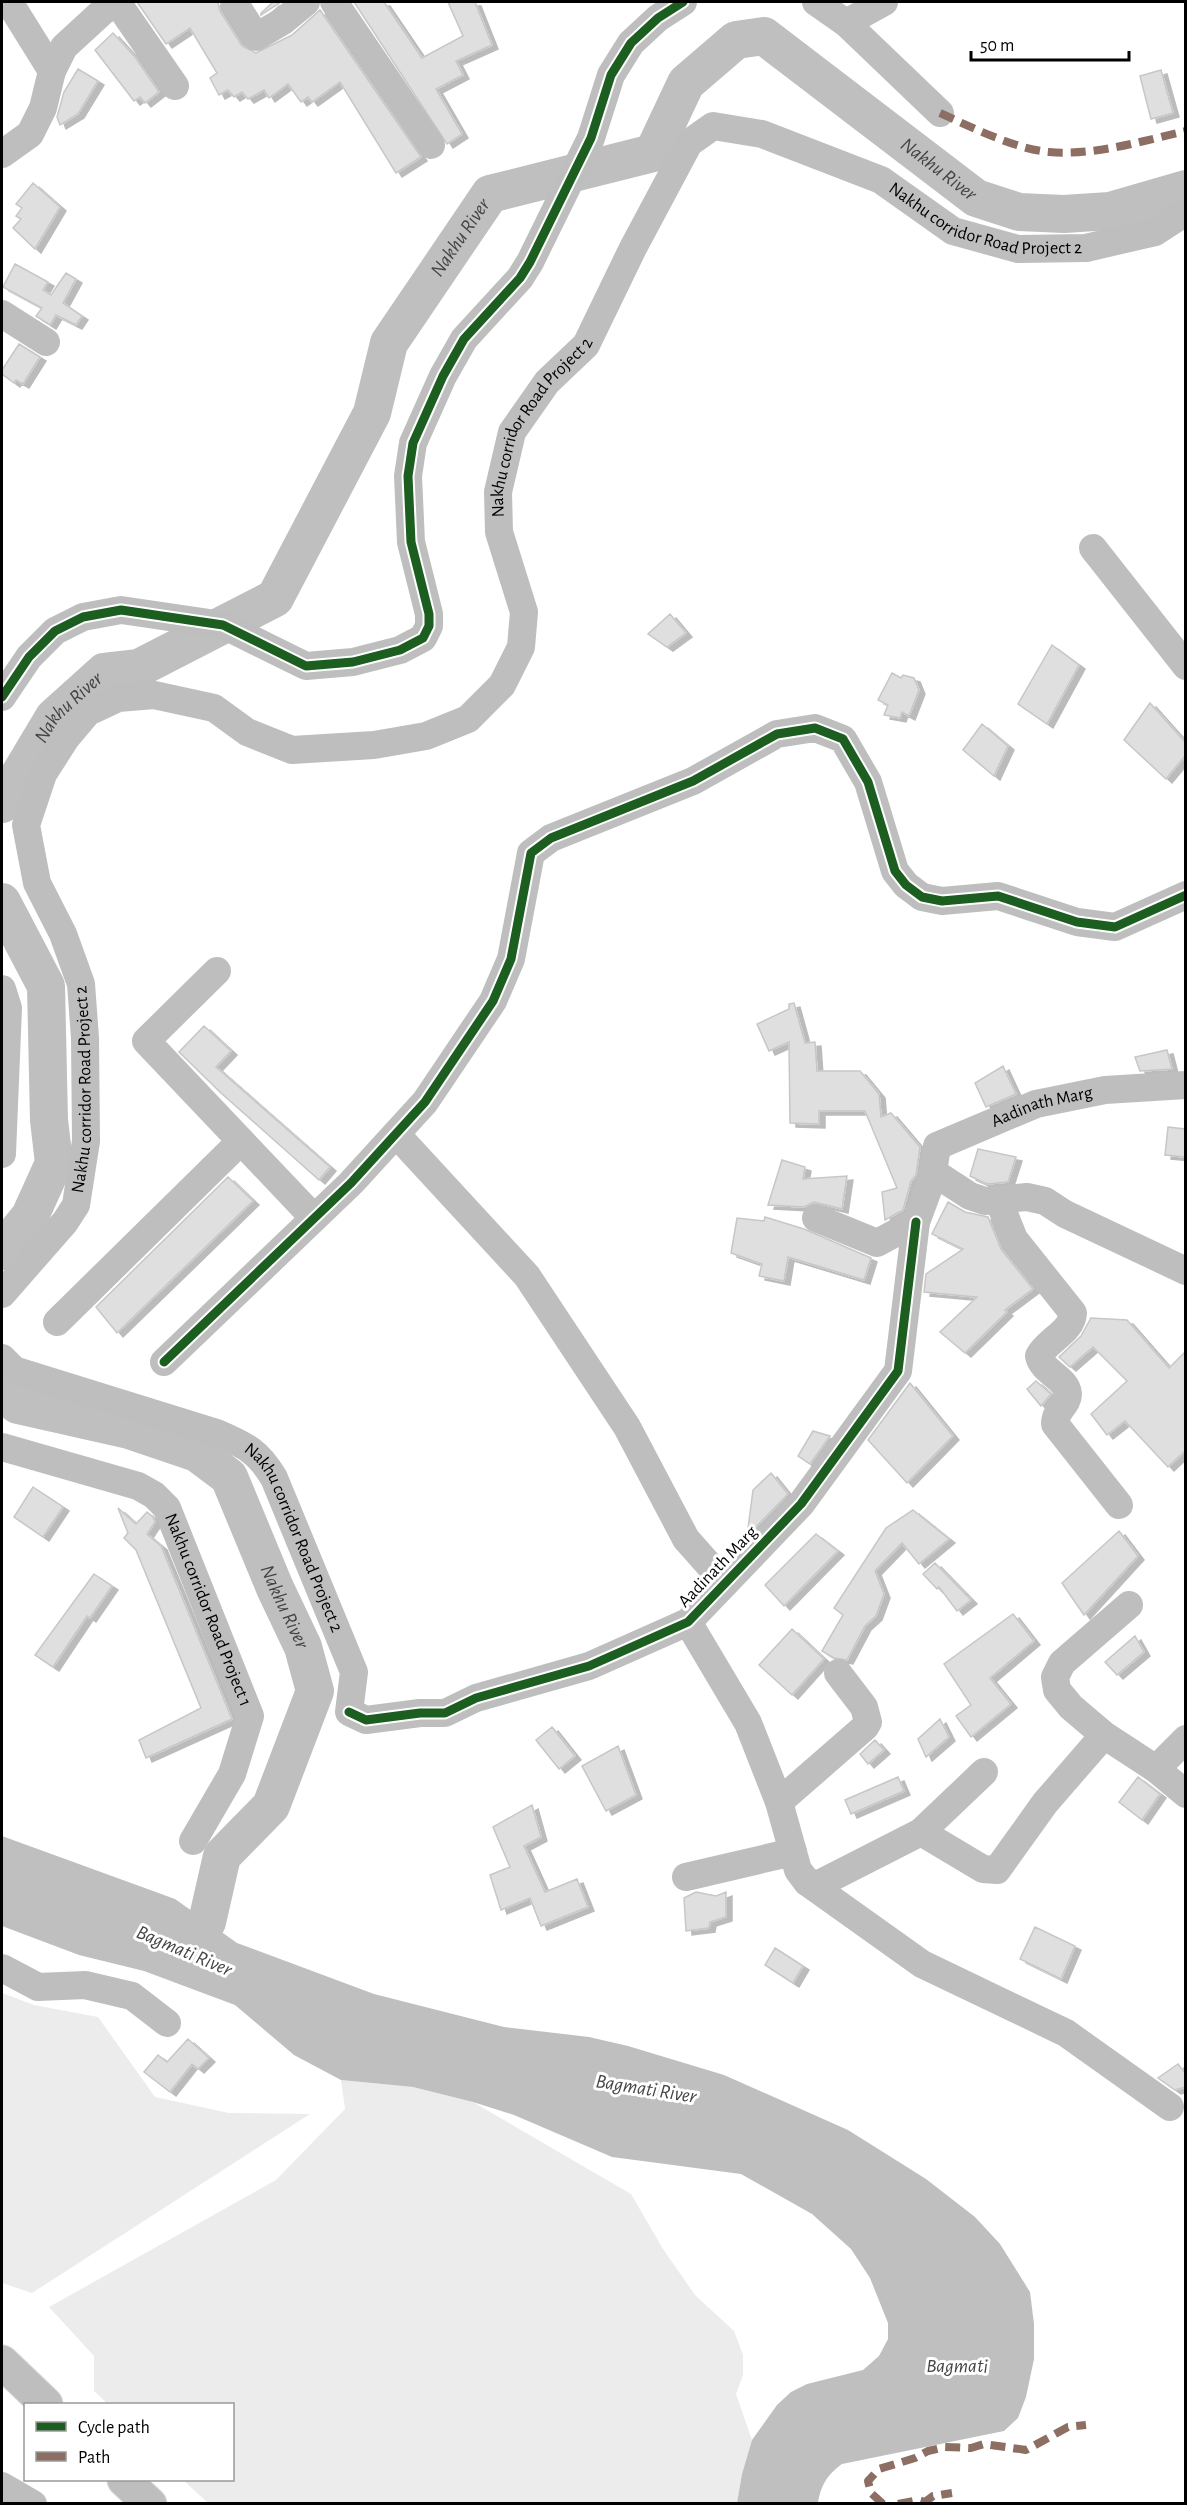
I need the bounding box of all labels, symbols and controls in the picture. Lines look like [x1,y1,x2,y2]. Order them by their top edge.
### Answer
scale bar [971,24,1128,62]
text: 50 m [980,37,1014,55]
water label: Nakhu River [897,134,980,205]
street label: Nakhu corridor Road Project 2 [885,179,1082,258]
water label: Nakhu River [427,195,494,280]
street label: Nakhu corridor Road Project 2 [489,336,597,518]
water label: Nakhu River [31,668,107,746]
street label: Nakhu corridor Road Project 2 [69,985,95,1194]
street label: Aadinath Marg [989,1084,1094,1131]
street label: Nakhu corridor Road Project 2 [241,1440,346,1635]
street label: Nakhu corridor Road Project 1 [161,1511,254,1709]
street label: Aadinath Marg [675,1523,761,1611]
water label: Nakhu River [257,1562,312,1652]
water label: Bagmati River [133,1922,235,1980]
water label: Bagmati River [594,2071,698,2107]
water label: Bagmati [926,2356,988,2376]
legend [24,2403,234,2481]
text: Cycle path [78,2419,150,2437]
text: Path [78,2449,110,2467]

